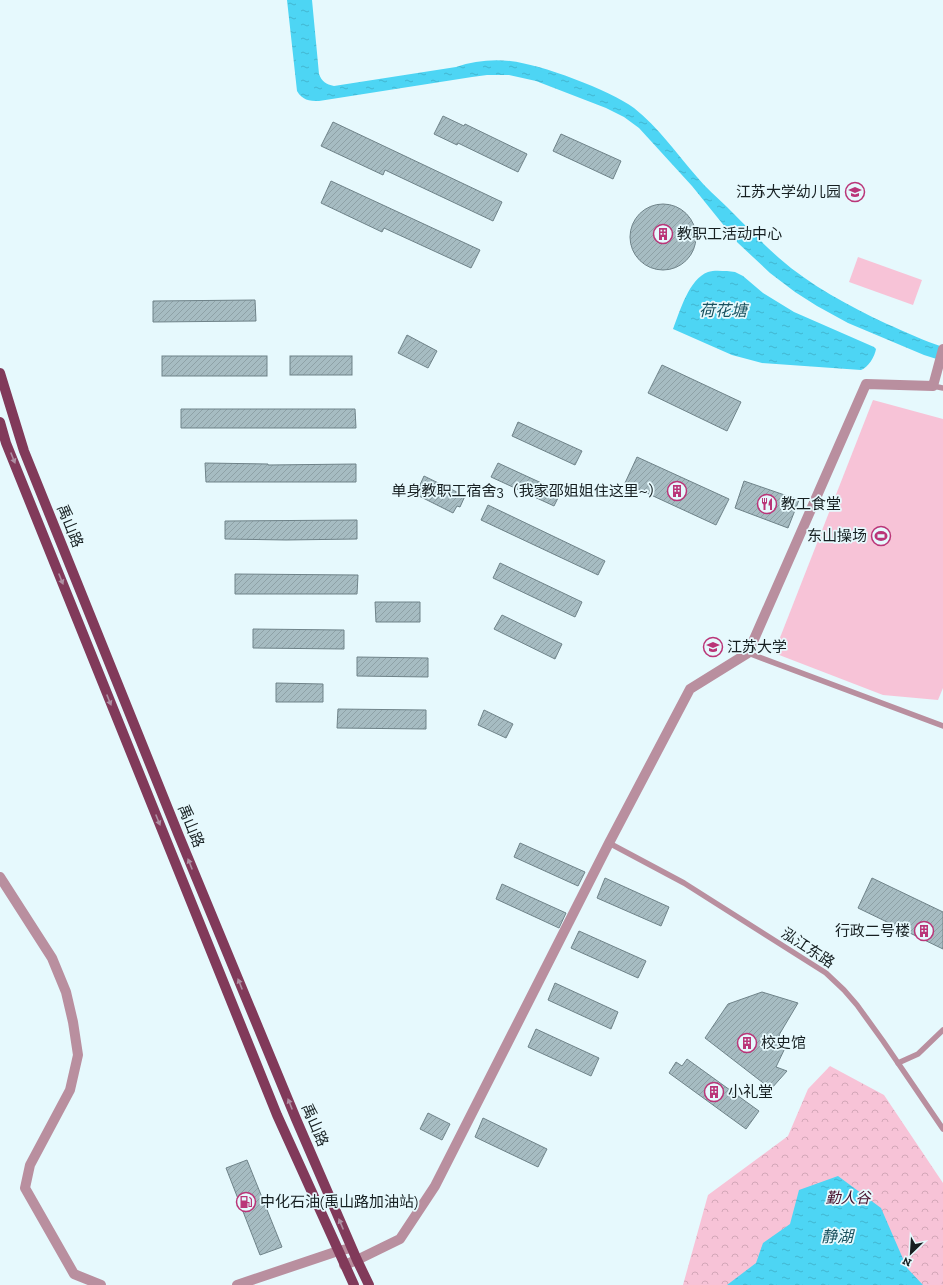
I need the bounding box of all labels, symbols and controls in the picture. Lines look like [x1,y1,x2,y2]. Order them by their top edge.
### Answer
school or university icon: 江苏大学幼儿园 [844,181,866,203]
place label: 江苏大学幼儿园 [736,183,841,201]
building icon: 教职工活动中心 [652,223,674,245]
place label: 教职工活动中心 [677,225,782,243]
water label: 荷花塘 [699,301,750,320]
one-way arrow [10,453,16,465]
building icon: 单身教职工宿舍3（我家邵姐姐住这里~） [666,480,688,502]
place label: 单身教职工宿舍3（我家邵姐姐住这里~） [391,482,663,500]
restaurant icon: 教工食堂 [756,493,778,515]
place label: 教工食堂 [781,495,841,513]
street label: 禹山路 [53,502,87,550]
sports icon: 东山操场 [870,525,892,547]
place label: 东山操场 [807,527,867,545]
one-way arrow [58,574,64,586]
school or university icon: 江苏大学 [702,636,724,658]
place label: 江苏大学 [727,638,787,656]
one-way arrow [107,694,113,706]
street label: 禹山路 [174,802,208,850]
one-way arrow [155,815,161,827]
one-way arrow [187,858,193,870]
building icon: 行政二号楼 [913,920,935,942]
place label: 行政二号楼 [835,922,910,940]
street label: 泓江东路 [778,924,838,972]
one-way arrow [237,979,243,990]
building icon: 校史馆 [736,1032,758,1054]
place label: 校史馆 [761,1034,806,1052]
building icon: 小礼堂 [703,1081,725,1103]
place label: 小礼堂 [728,1083,773,1101]
one-way arrow [286,1098,292,1110]
street label: 禹山路 [298,1101,332,1149]
park label: 勤人谷 [825,1189,872,1207]
fuel station icon: 中化石油(禹山路加油站) [235,1191,257,1213]
place label: 中化石油(禹山路加油站) [260,1193,418,1211]
one-way arrow [338,1218,344,1230]
water label: 静湖 [821,1227,856,1246]
north arrow [891,1233,931,1273]
text: N [900,1254,914,1269]

